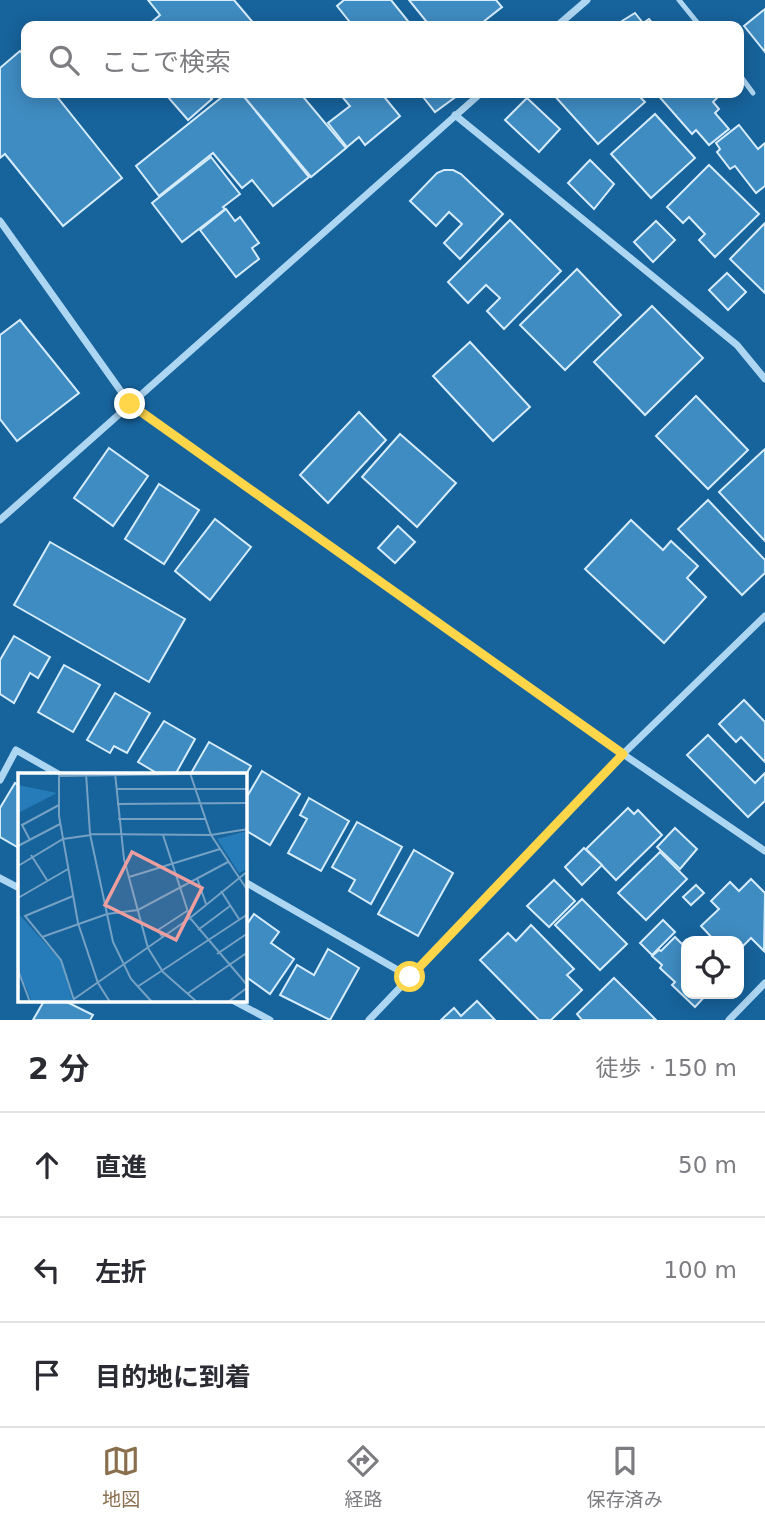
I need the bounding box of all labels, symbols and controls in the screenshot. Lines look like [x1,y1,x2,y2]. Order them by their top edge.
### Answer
search box [21,21,744,98]
icon: search [45,41,83,79]
text: ここで検索 [101,47,231,77]
route end [114,388,145,419]
inset map [18,773,247,1002]
map controls [681,936,744,999]
button: locate [681,936,744,999]
route start [394,961,425,992]
text: 2 分 [28,1051,89,1086]
text: 徒歩 · 150 m [595,1055,737,1081]
icon: ahead [28,1146,66,1184]
text: 直進 [95,1152,147,1182]
text: 50 m [678,1152,737,1178]
icon: left [28,1251,66,1289]
text: 左折 [95,1257,147,1287]
text: 100 m [663,1257,737,1283]
icon: arrive [28,1356,66,1394]
text: 目的地に到着 [95,1362,251,1392]
tab: 地図 [102,1442,140,1511]
tab: 経路 [344,1442,383,1511]
tab: 保存済み [587,1442,663,1511]

